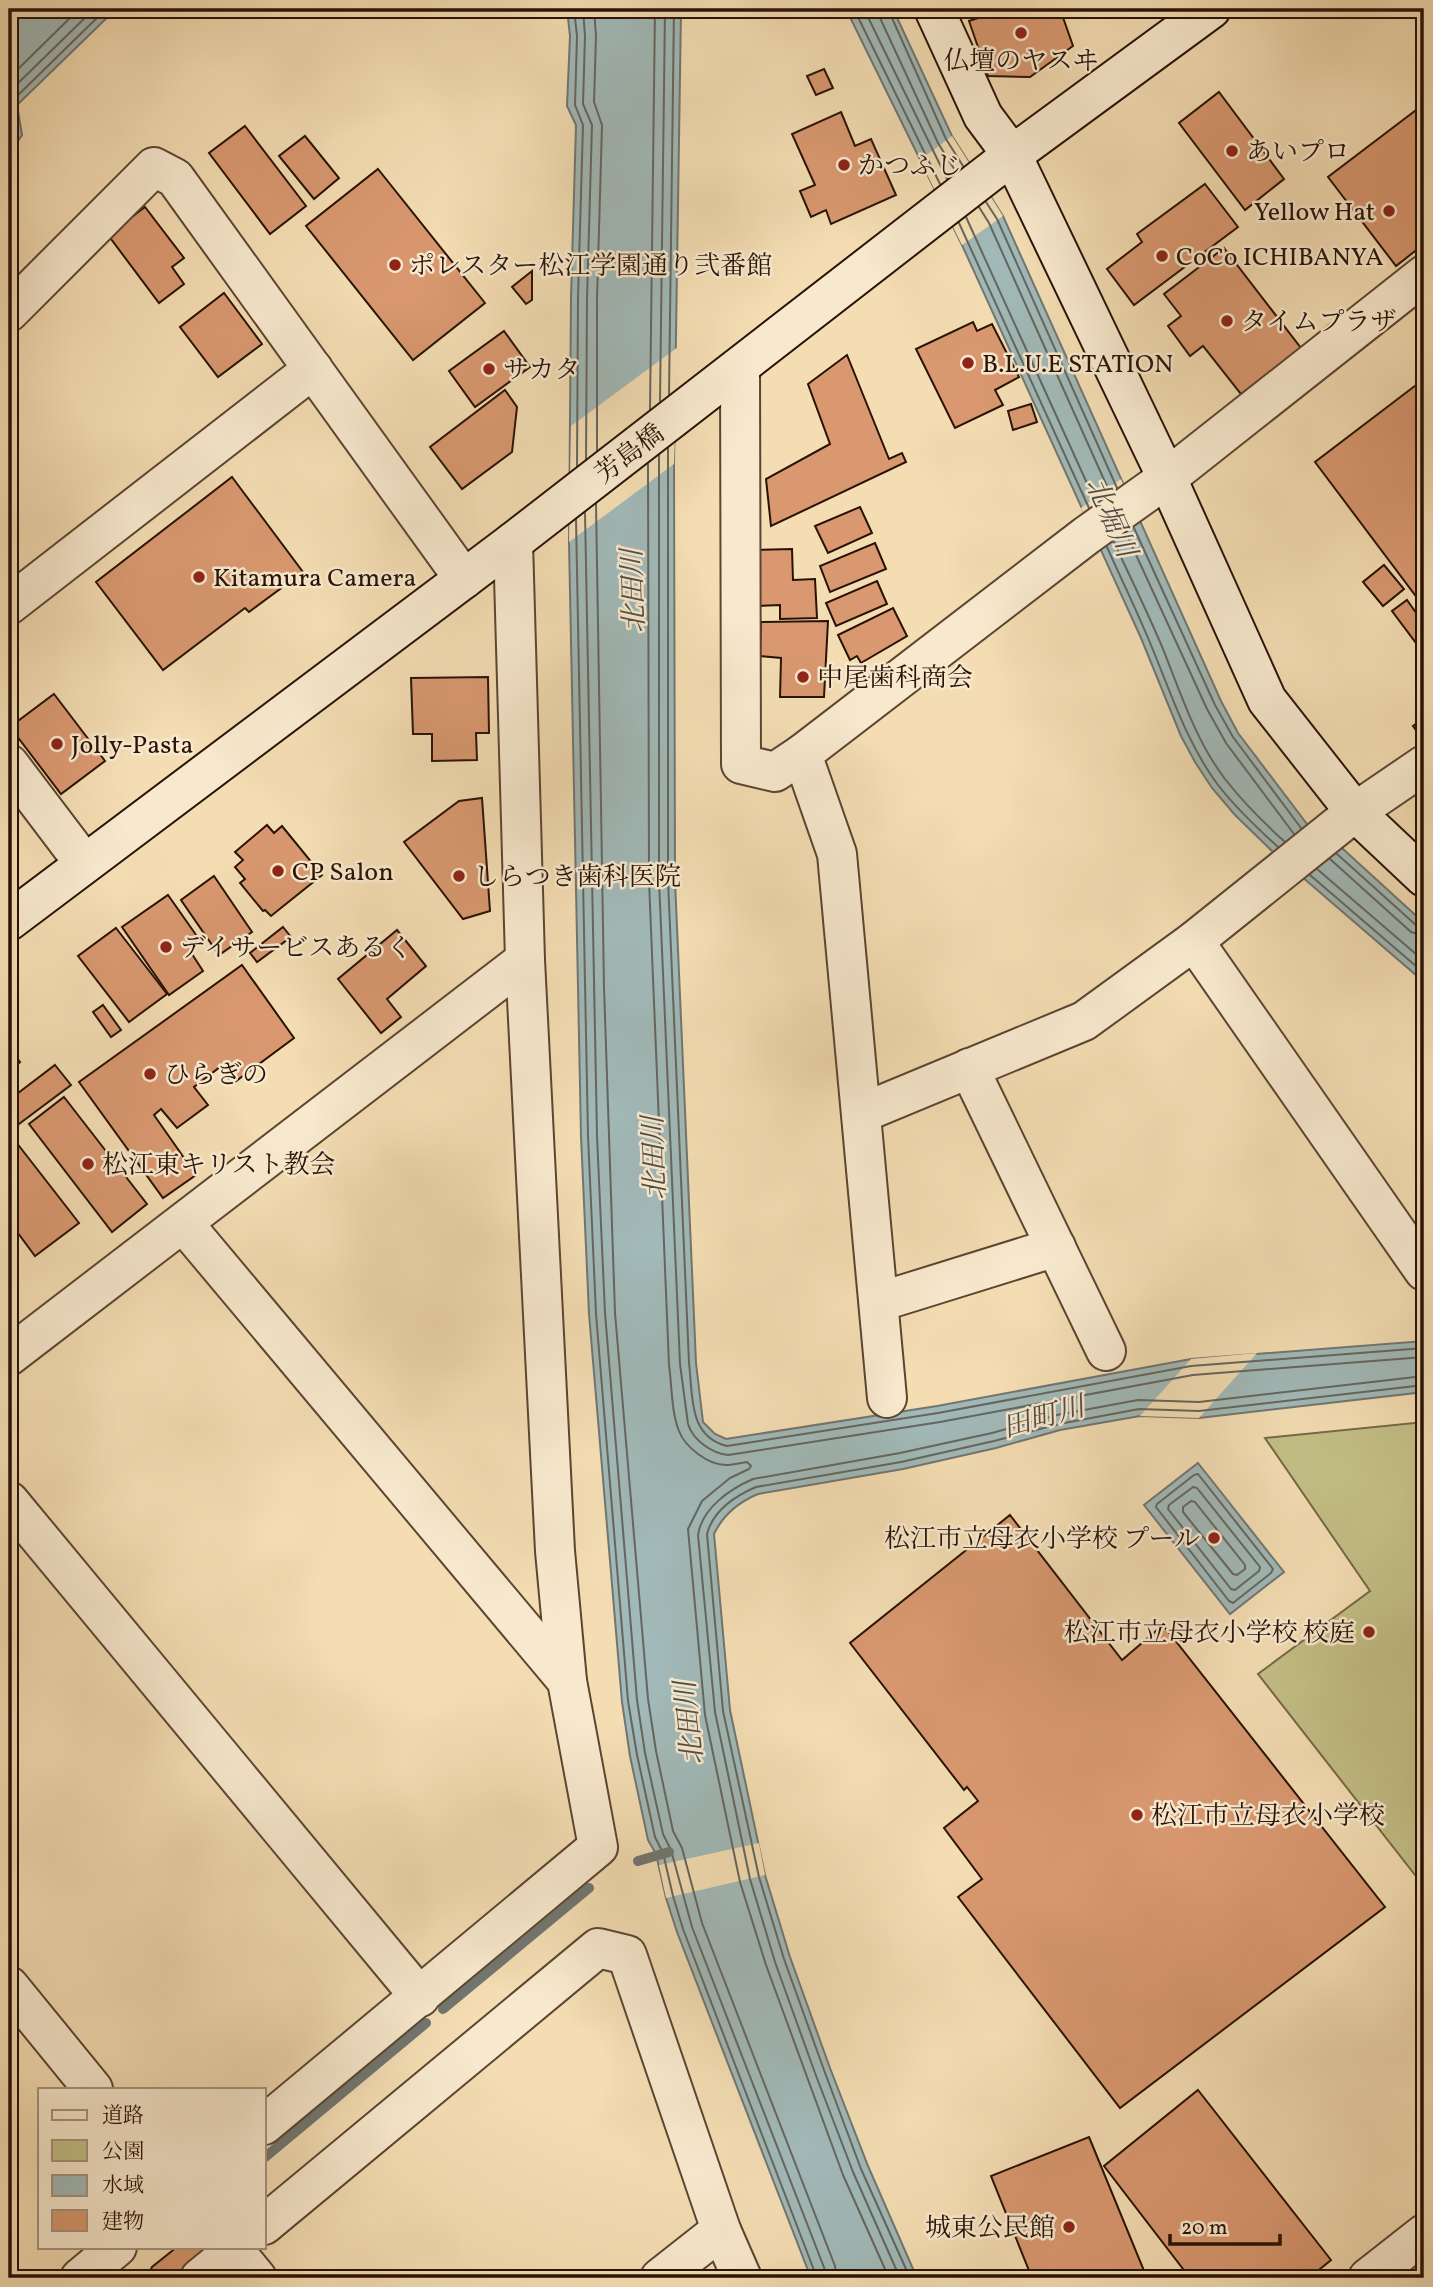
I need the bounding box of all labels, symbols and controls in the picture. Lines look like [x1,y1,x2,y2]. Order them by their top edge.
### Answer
marker: 仏壇のヤスヰ [1013,25,1029,41]
place label: 仏壇のヤスヰ [943,44,1099,80]
place label: あいプロ [1246,135,1350,171]
marker: あいプロ [1224,143,1240,159]
place label: かつふじ [858,149,962,185]
marker: かつふじ [836,157,852,173]
place label: Yellow Hat [1254,195,1375,231]
marker: Yellow Hat [1381,203,1397,219]
place label: CoCo ICHIBANYA [1176,240,1384,276]
marker: CoCo ICHIBANYA [1154,248,1170,264]
place label: ポレスター松江学園通り弐番館 [409,249,772,285]
marker: ポレスター松江学園通り弐番館 [387,257,403,273]
place label: タイムプラザ [1241,305,1396,341]
marker: タイムプラザ [1219,313,1235,329]
place label: B.L.U.E STATION [982,347,1173,383]
place label: サカタ [503,353,580,389]
marker: B.L.U.E STATION [960,355,976,371]
marker: サカタ [481,361,497,377]
street label: 芳島橋 [588,417,672,492]
water label: 北堀川 [1075,472,1146,567]
water label: 北田川 [613,545,655,634]
place label: Kitamura Camera [213,561,416,597]
marker: Kitamura Camera [191,569,207,585]
place label: 中尾歯科商会 [817,661,973,697]
marker: 中尾歯科商会 [795,669,811,685]
place label: Jolly-Pasta [71,728,193,764]
marker: Jolly-Pasta [49,736,65,752]
place label: CP Salon [292,855,394,891]
place label: しらつき歯科医院 [473,860,681,896]
marker: CP Salon [270,863,286,879]
marker: しらつき歯科医院 [451,868,467,884]
place label: デイサービスあるく [180,931,412,967]
marker: デイサービスあるく [158,939,174,955]
place label: ひらぎの [164,1058,268,1094]
marker: ひらぎの [142,1066,158,1082]
water label: 北田川 [634,1112,676,1201]
place label: 松江東キリスト教会 [102,1148,335,1184]
marker: 松江東キリスト教会 [80,1156,96,1172]
water label: 田町川 [998,1387,1092,1449]
place label: 松江市立母衣小学校 プール [884,1522,1200,1558]
marker: 松江市立母衣小学校 プール [1206,1530,1222,1546]
place label: 松江市立母衣小学校 校庭 [1064,1616,1355,1652]
marker: 松江市立母衣小学校 校庭 [1361,1624,1377,1640]
water label: 北田川 [666,1676,714,1767]
place label: 松江市立母衣小学校 [1151,1799,1385,1835]
marker: 松江市立母衣小学校 [1129,1807,1145,1823]
legend [38,2088,266,2248]
text: 道路 [102,2102,144,2131]
text: 公園 [102,2138,144,2167]
text: 水域 [102,2172,144,2201]
scale bar [1170,2203,1281,2247]
text: 建物 [102,2208,144,2237]
place label: 城東公民館 [925,2211,1055,2247]
text: 20 m [1181,2214,1227,2243]
marker: 城東公民館 [1061,2219,1077,2235]

